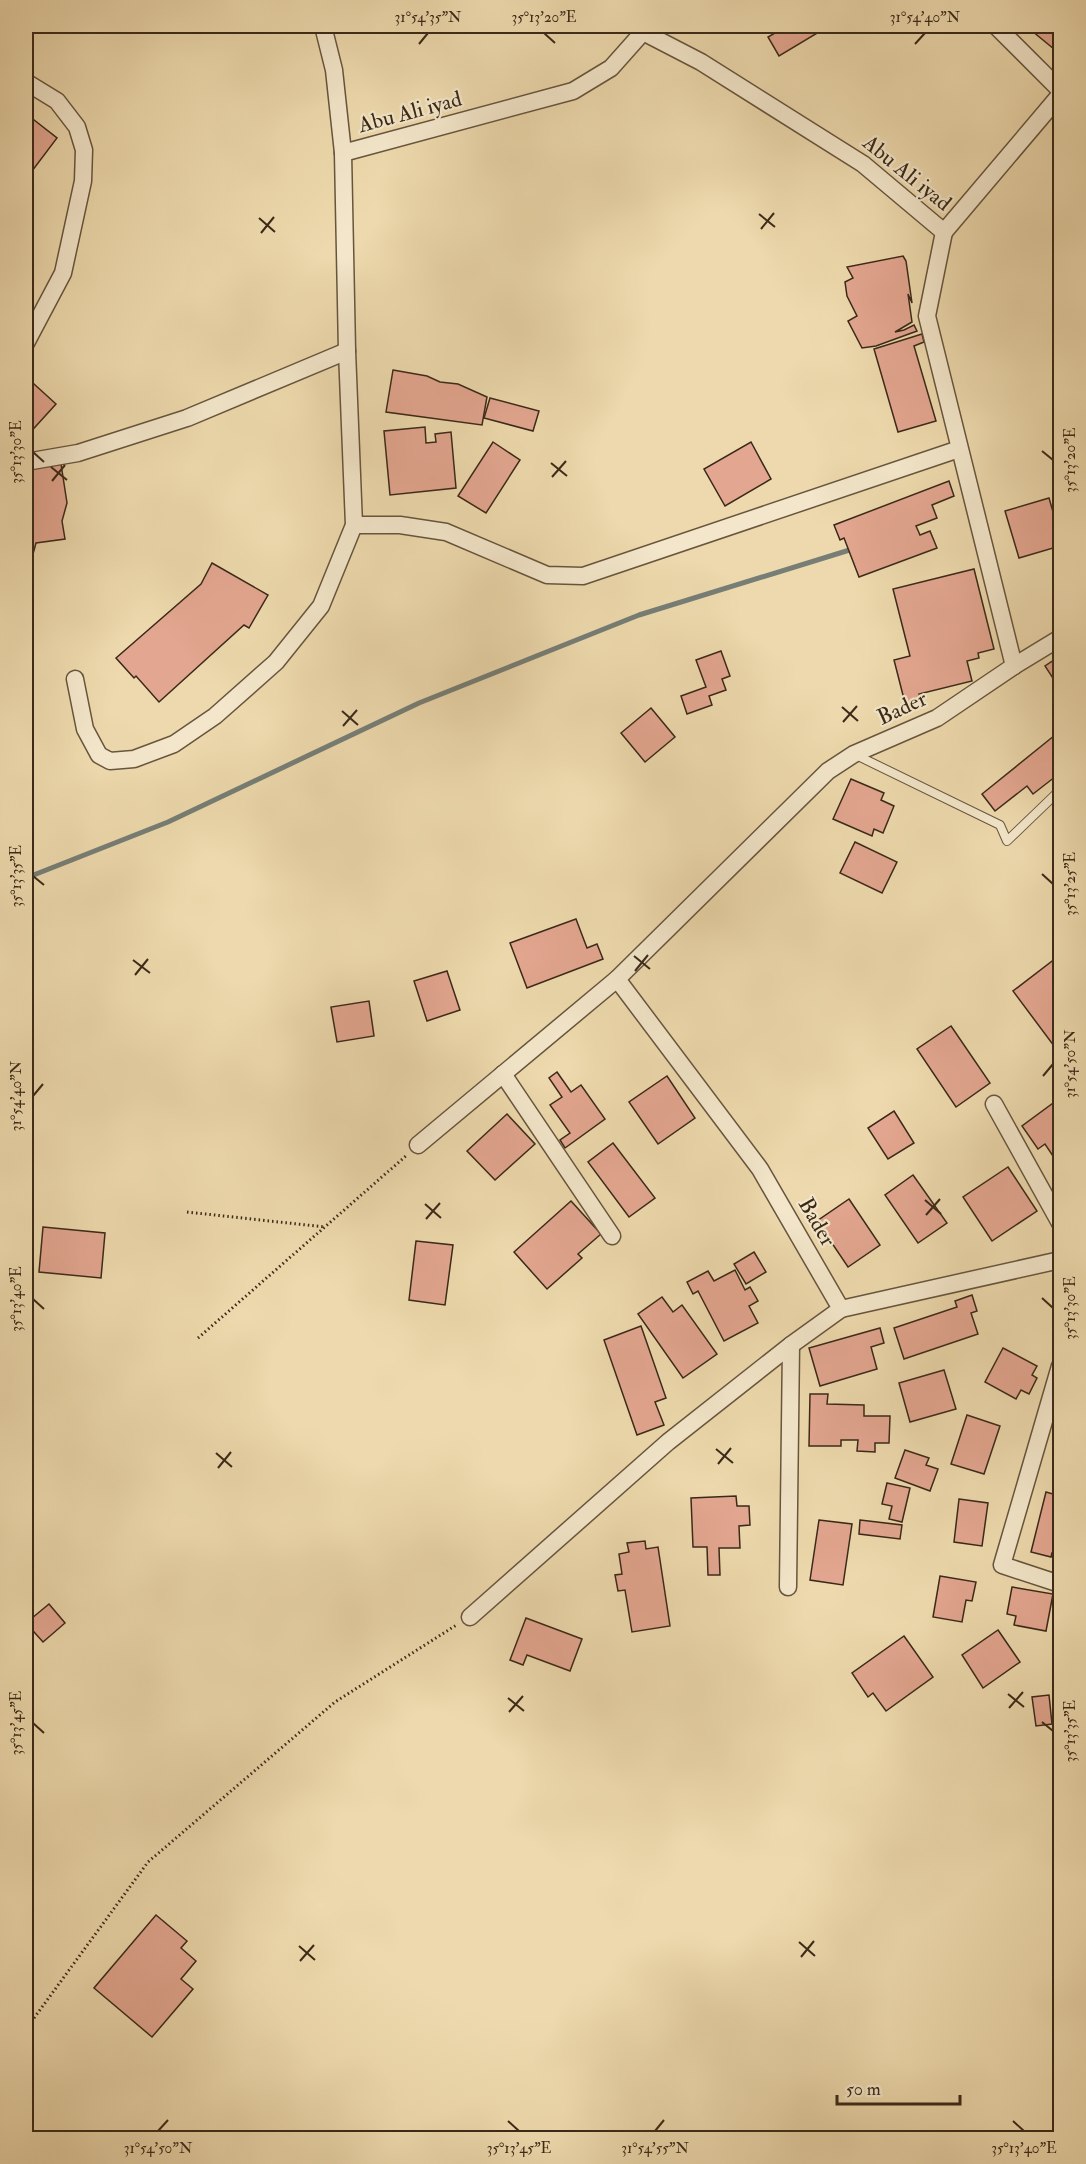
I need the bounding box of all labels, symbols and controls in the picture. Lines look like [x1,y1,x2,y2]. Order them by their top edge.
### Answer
text: 31°54'35"N [395,8,462,27]
text: 35°13'20"E [511,8,577,27]
text: 31°54'40"N [890,8,961,27]
street label: Abu Ali iyad [354,85,465,140]
street label: Abu Ali iyad [856,128,957,217]
text: 35°13'30"E [7,420,26,484]
text: 35°13'20"E [1061,427,1080,493]
street label: Bader [873,684,932,732]
text: 35°13'35"E [7,845,26,907]
text: 35°13'25"E [1061,852,1080,916]
text: 31°54'50"N [1061,1029,1080,1098]
text: 31°54'40"N [7,1060,26,1131]
street label: Bader [792,1193,842,1252]
text: 35°13'40"E [7,1266,26,1332]
text: 35°13'30"E [1061,1276,1080,1340]
text: 35°13'45"E [7,1690,26,1755]
text: 35°13'35"E [1061,1700,1080,1762]
scale bar [837,2068,960,2106]
text: 50 m [846,2078,881,2101]
text: 31°54'50"N [124,2139,193,2158]
text: 35°13'45"E [487,2139,552,2158]
text: 31°54'55"N [621,2139,689,2158]
text: 35°13'40"E [991,2139,1057,2158]

